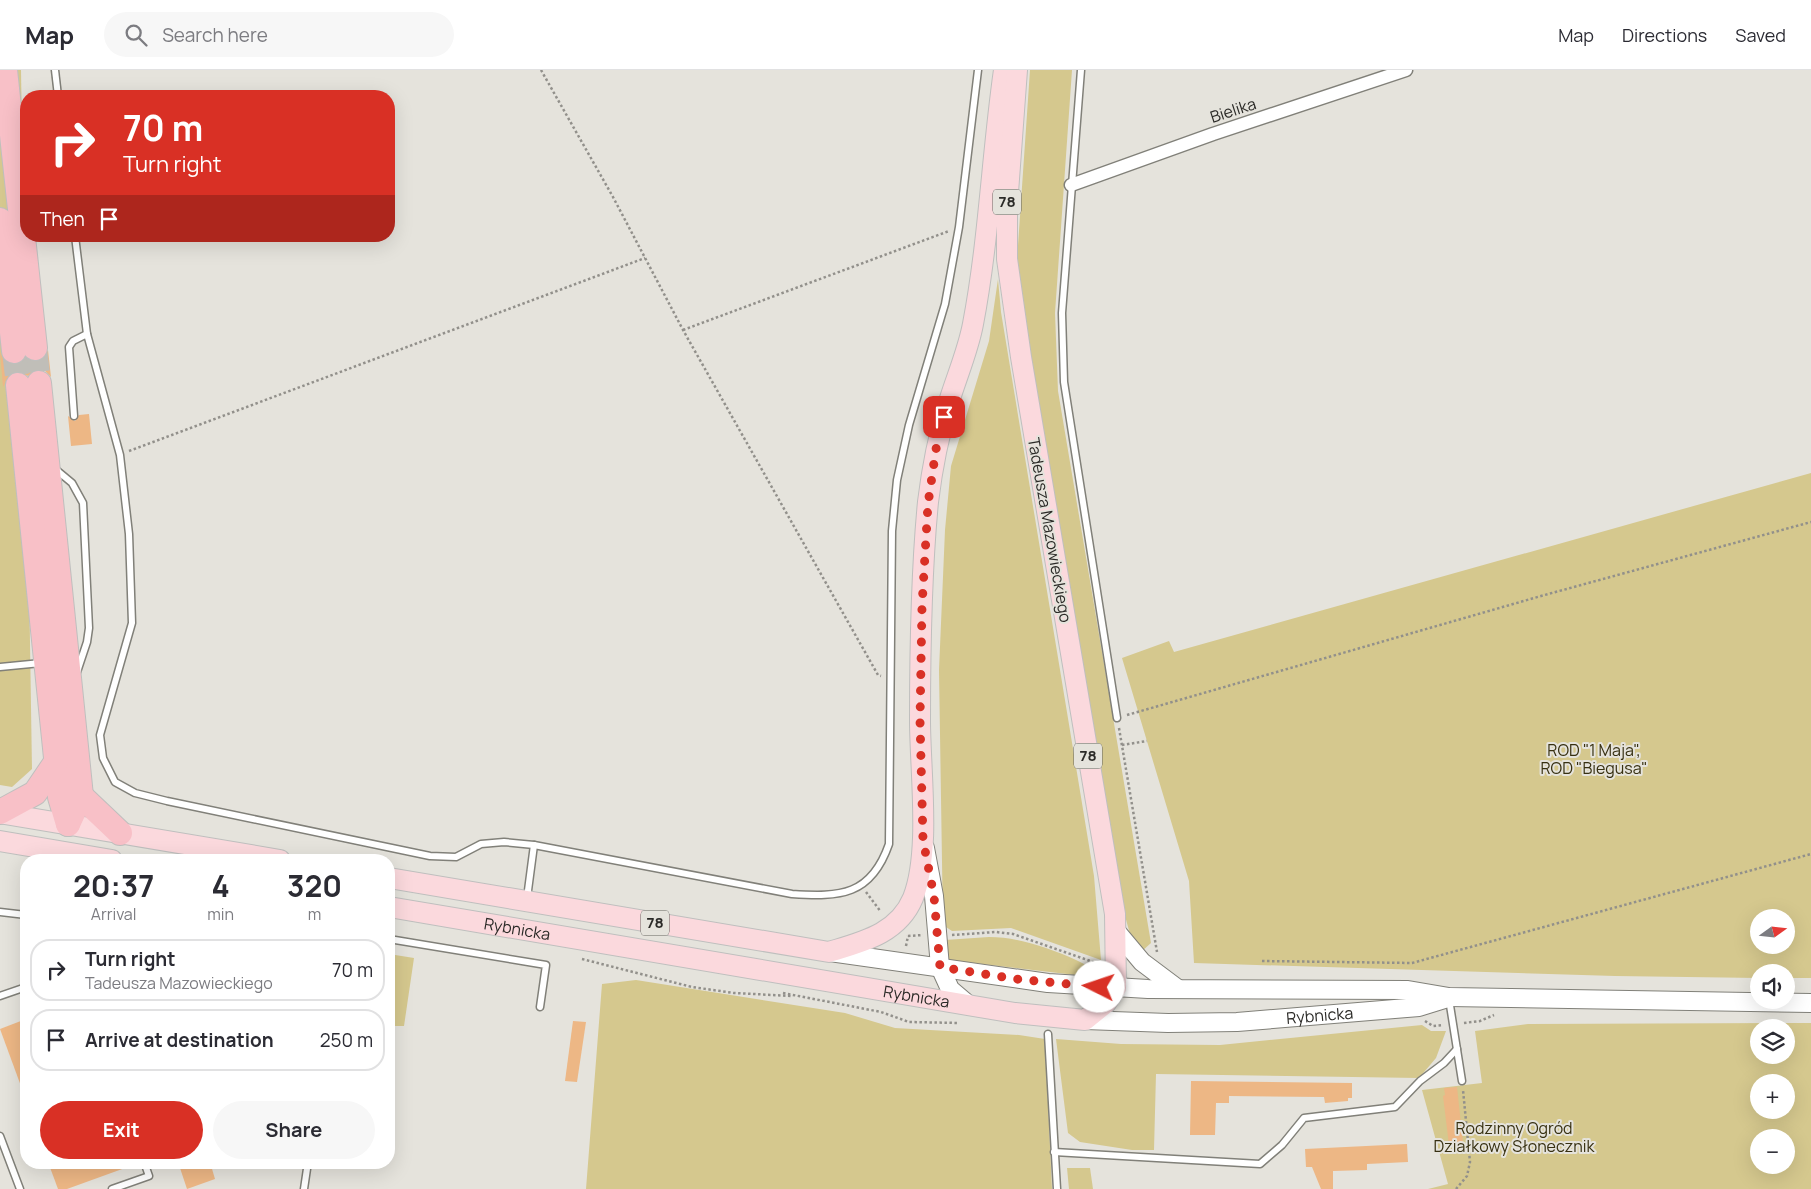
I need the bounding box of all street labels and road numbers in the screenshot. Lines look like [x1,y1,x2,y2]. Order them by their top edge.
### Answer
street label: Bielika [1207,92,1259,128]
road number: 78 [993,190,1021,214]
street label: Tadeusza Mazowieckiego [1023,436,1077,624]
road number: 78 [1074,744,1102,768]
road number: 78 [641,910,669,936]
street label: Rybnicka [482,912,552,945]
street label: Rybnicka [882,980,951,1013]
street label: Rybnicka [1285,1001,1354,1029]

